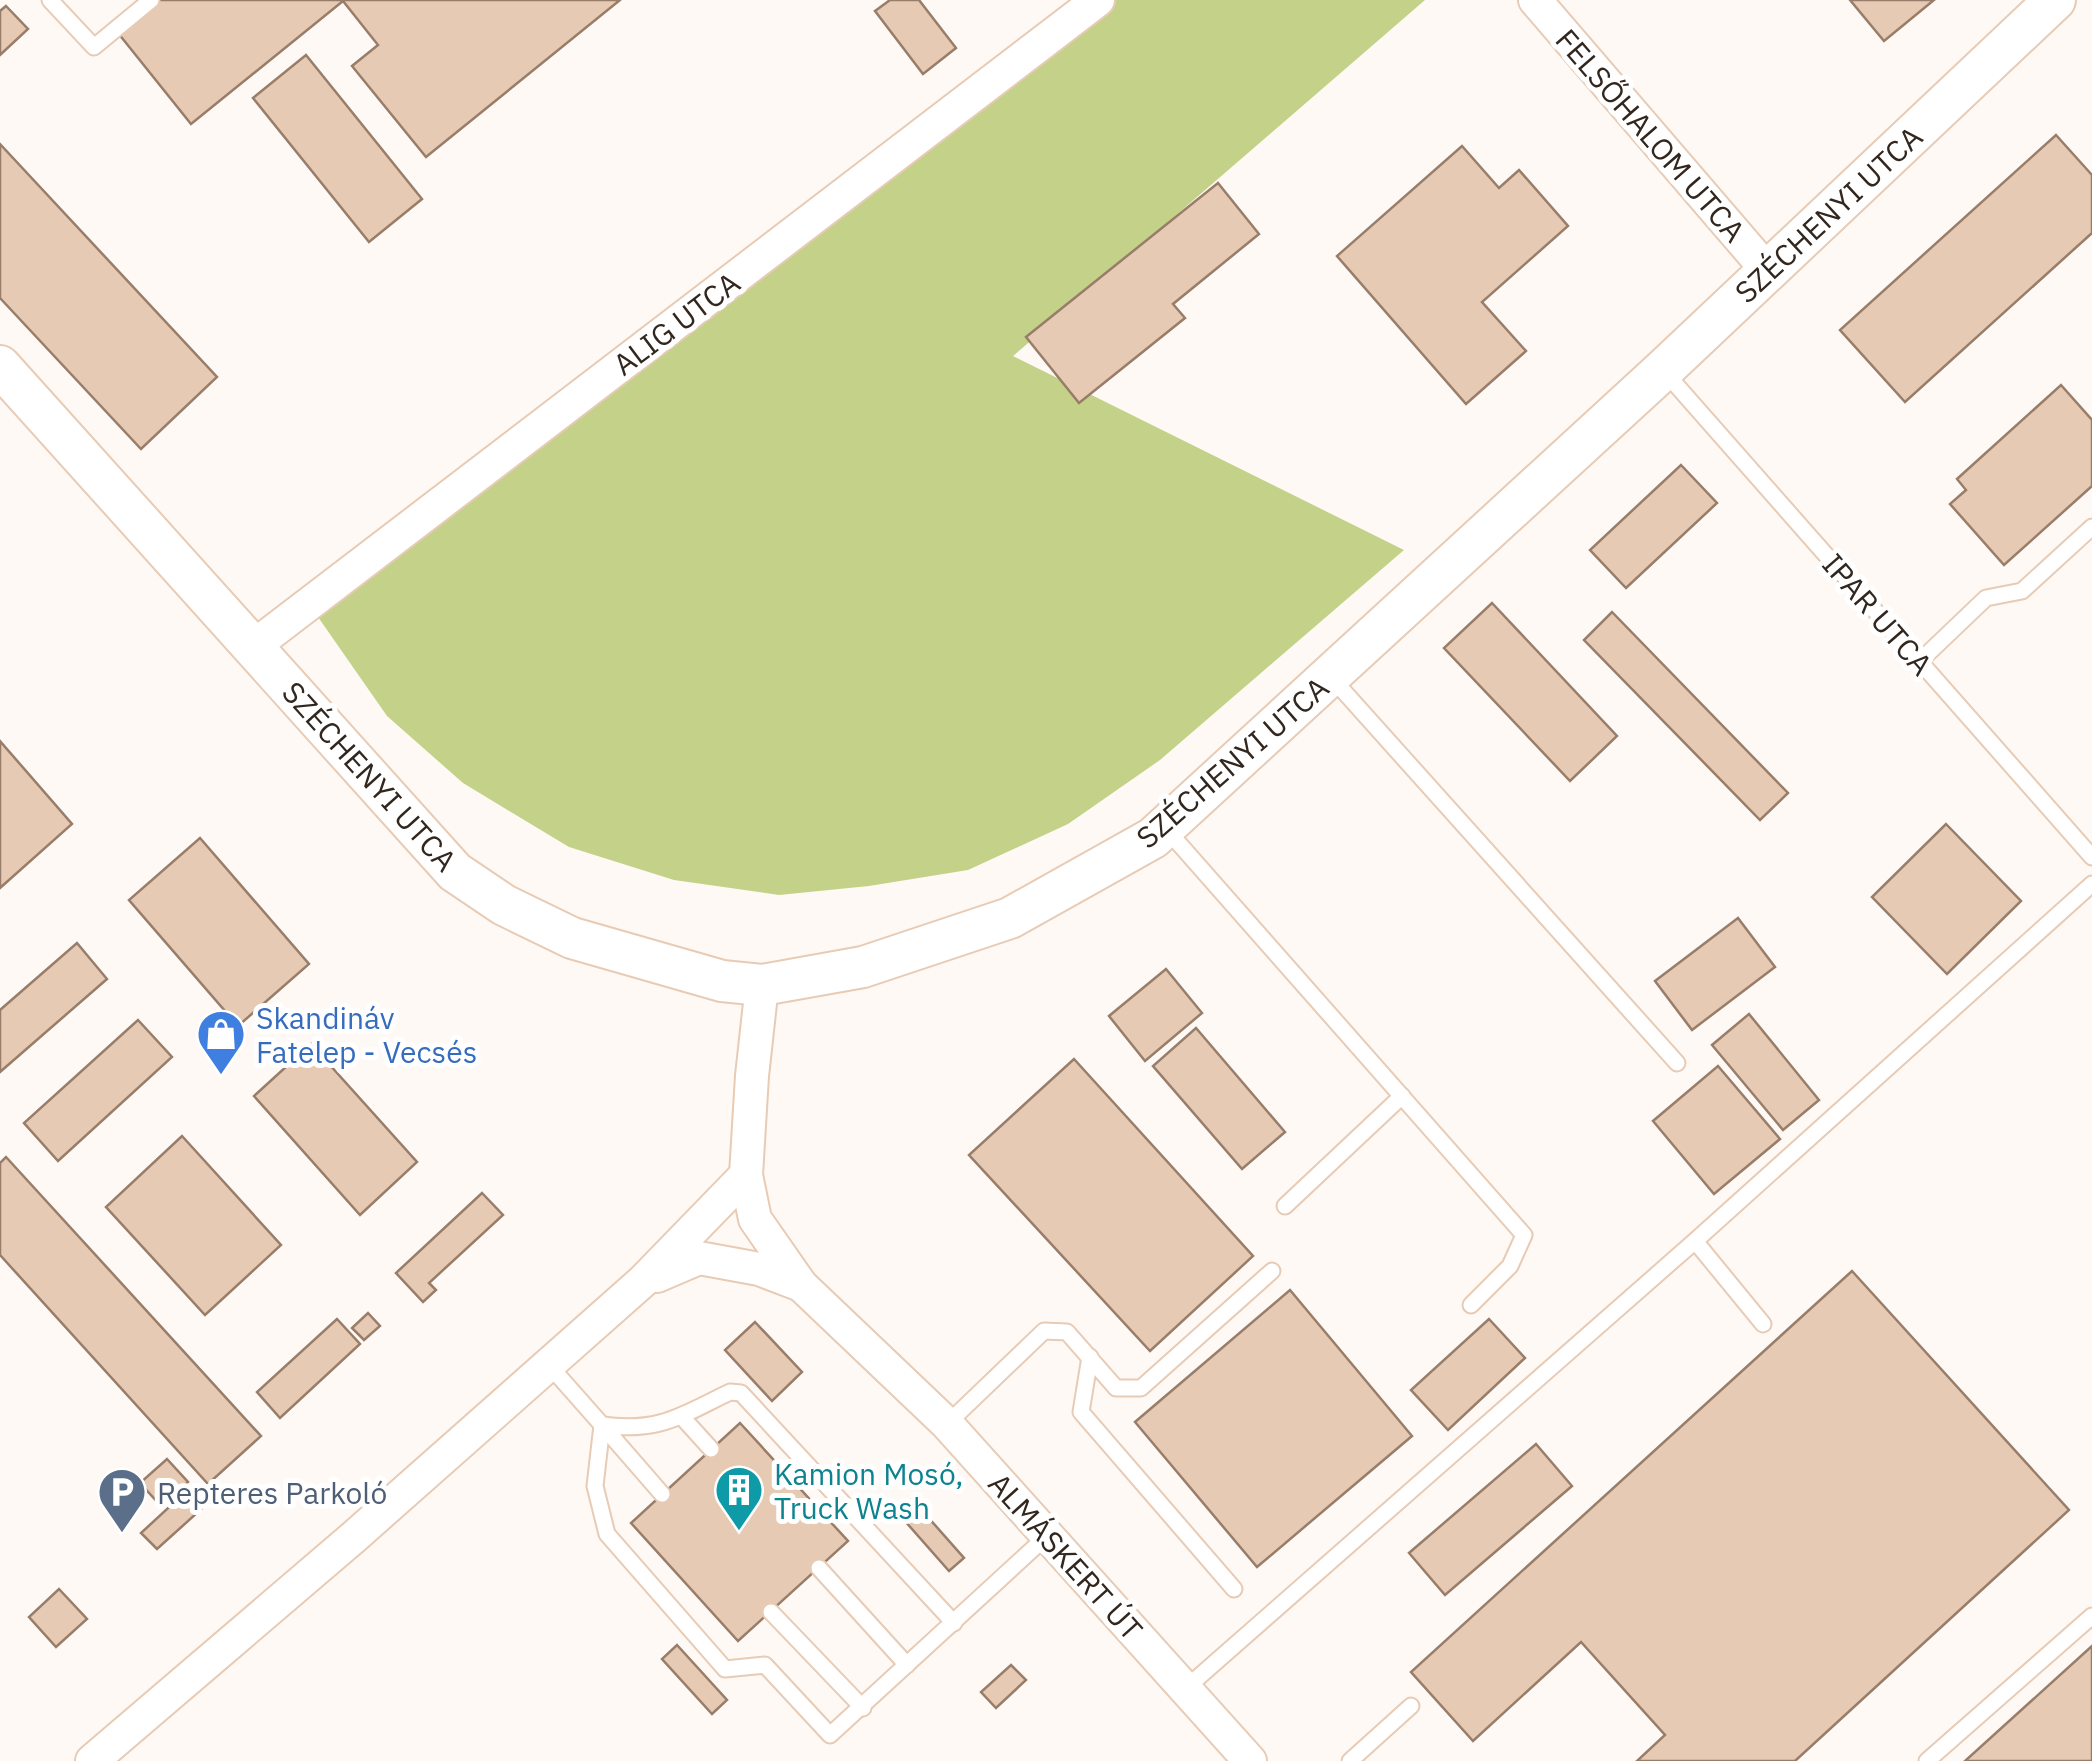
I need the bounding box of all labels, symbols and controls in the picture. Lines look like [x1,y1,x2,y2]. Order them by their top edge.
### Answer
street label: FELSŐHALOM UTCA [1548,20,1754,250]
street label: SZÉCHENYI UTCA [1726,117,1930,311]
street label: ALIG UTCA [605,263,747,383]
street label: IPAR UTCA [1814,545,1942,683]
street label: SZÉCHENYI UTCA [1128,668,1336,856]
street label: SZÉCHENYI UTCA [274,673,466,879]
place label: Skandináv Fatelep - Vecsés [256,998,477,1071]
shop icon: Skandináv Fatelep - Vecsés [195,1008,247,1076]
place label: Kamion Mosó, Truck Wash [774,1454,963,1527]
building icon: Kamion Mosó, Truck Wash [713,1464,765,1532]
street label: ALMÁSKERT ÚT [981,1464,1151,1648]
parking icon: Repteres Parkoló [96,1466,148,1534]
place label: Repteres Parkoló [157,1473,387,1512]

